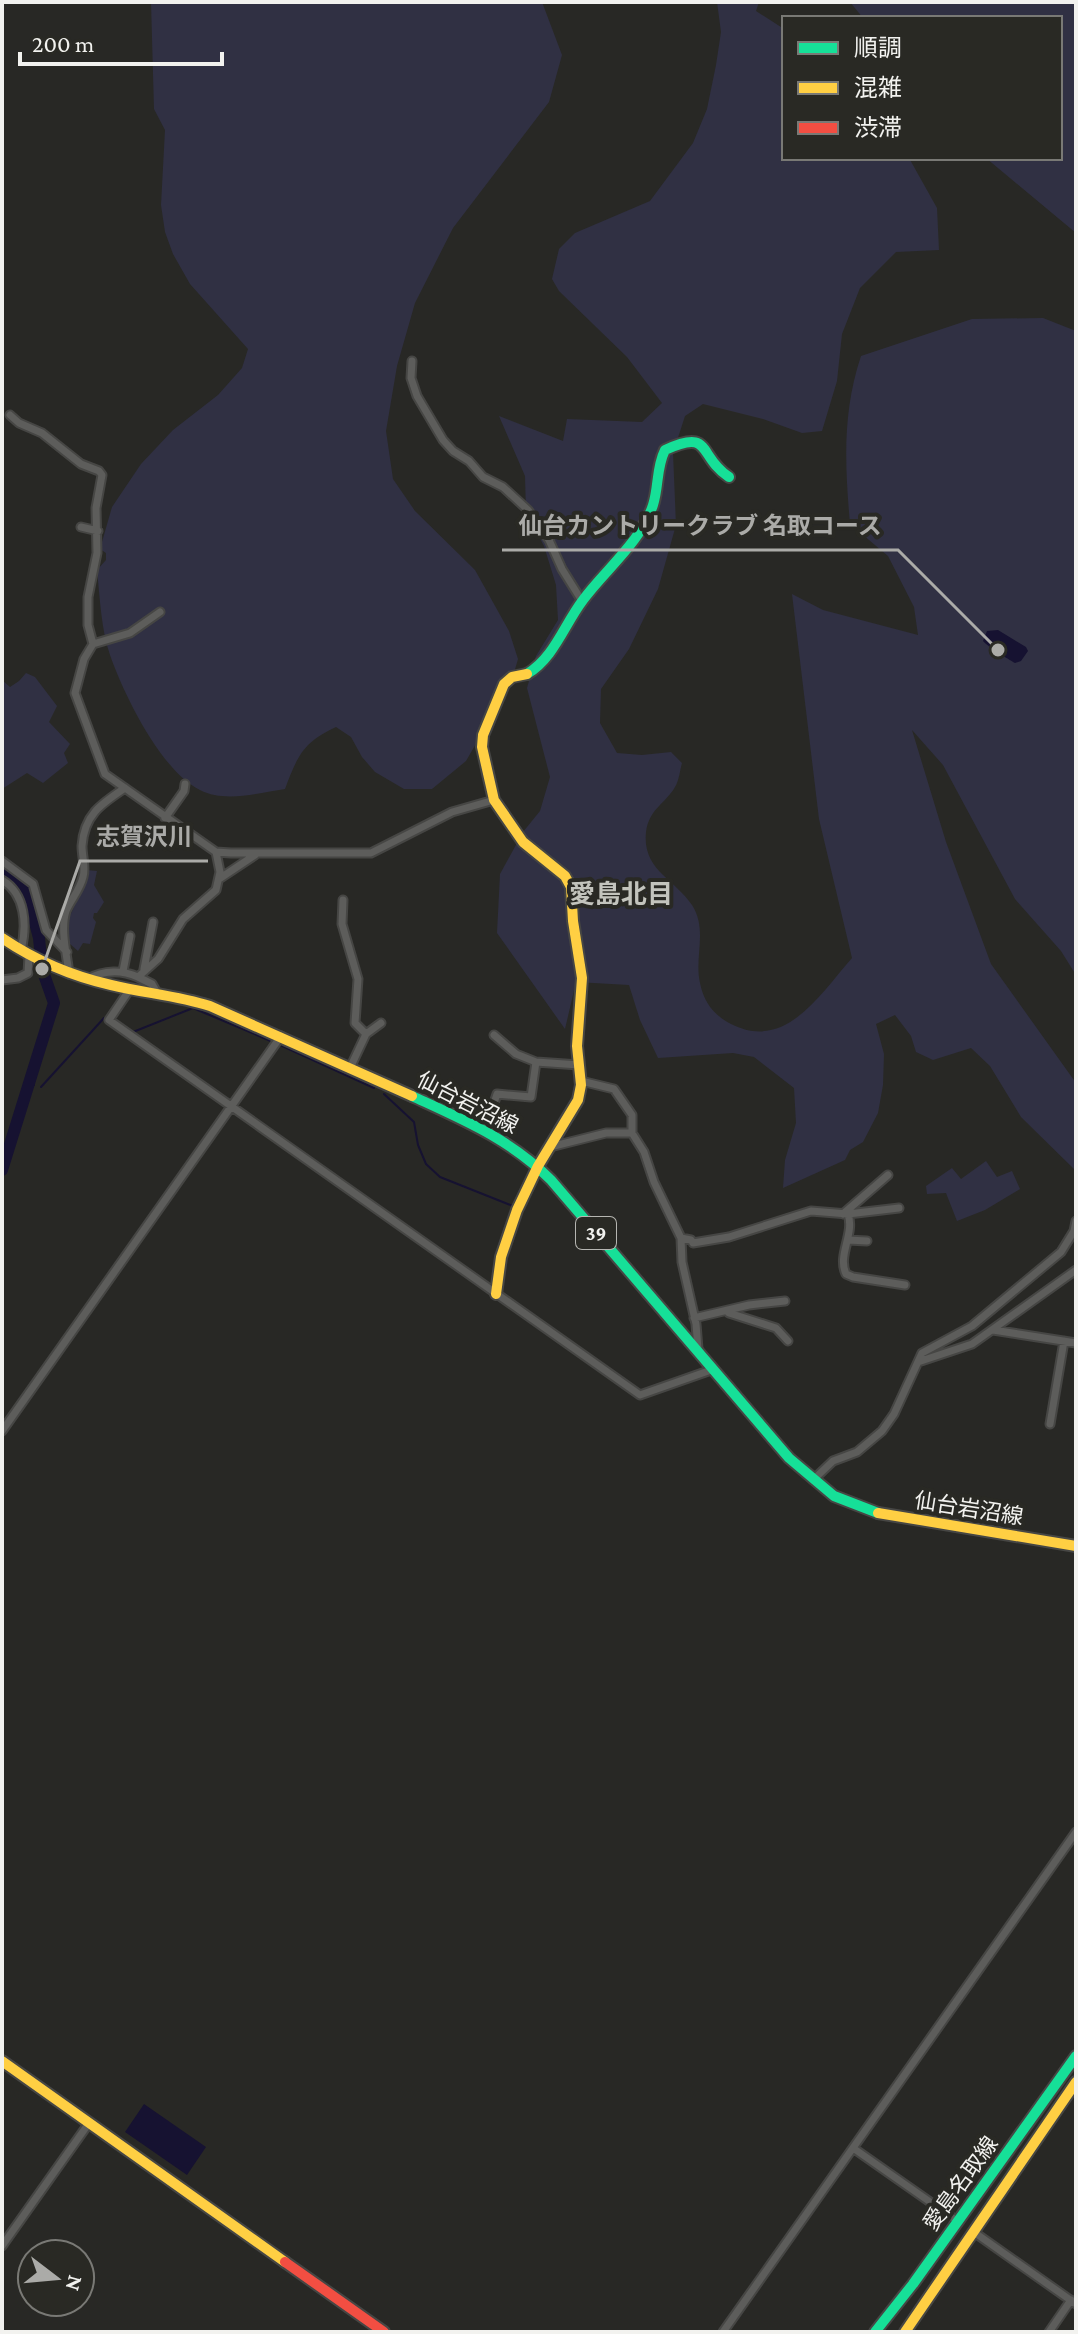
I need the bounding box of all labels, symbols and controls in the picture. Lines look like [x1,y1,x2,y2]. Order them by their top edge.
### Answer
scale bar [20,16,222,66]
legend [782,16,1062,160]
text: 200 m [32,30,94,57]
text: 順調 [854,34,902,61]
text: 混雑 [854,74,902,101]
text: 渋滞 [854,114,902,141]
callout: 仙台カントリークラブ 名取コース [502,502,898,550]
text: 仙台カントリークラブ 名取コース [518,512,882,539]
callout: 志賀沢川 [80,813,208,861]
text: 志賀沢川 [96,823,192,850]
district label: 愛島北目 [569,880,673,909]
street label: 仙台岩沼線 [413,1066,522,1139]
road number: 39 [576,1217,616,1249]
street label: 仙台岩沼線 [913,1488,1025,1529]
street label: 愛島名取線 [918,2131,1003,2235]
north arrow [16,2238,96,2318]
text: N [61,2273,89,2294]

